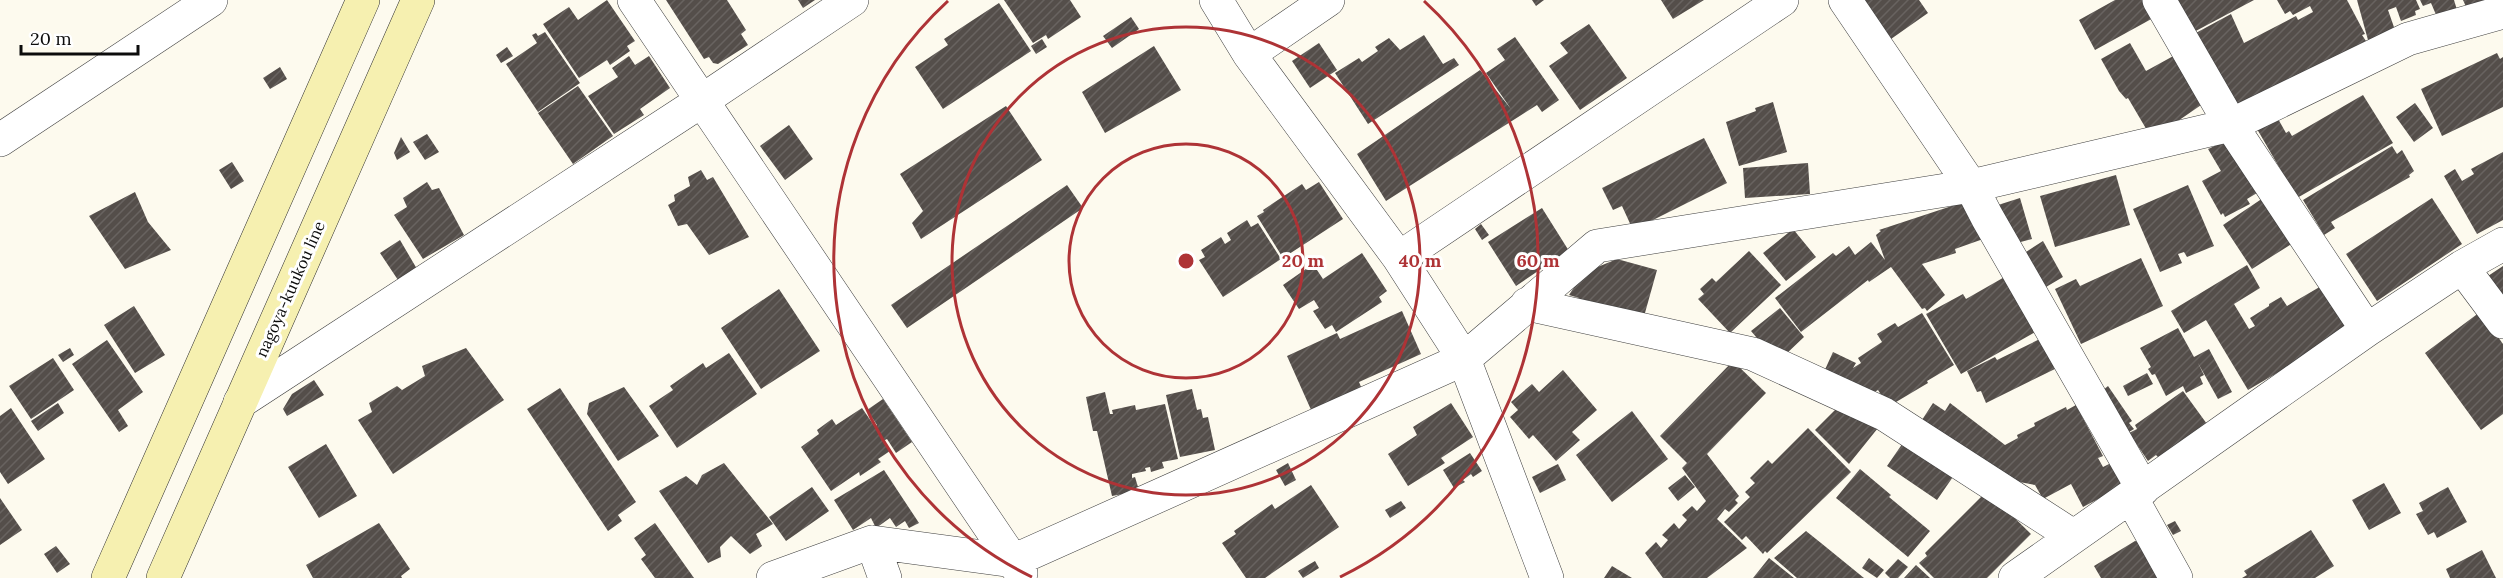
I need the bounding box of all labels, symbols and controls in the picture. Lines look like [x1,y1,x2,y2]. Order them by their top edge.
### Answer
scale bar [21,18,138,56]
text: 20 m [30,27,72,50]
street label: nagoya-kuukou line [251,218,329,360]
text: 20 m [1282,249,1325,272]
text: 40 m [1399,249,1442,272]
text: 60 m [1516,249,1560,272]
centre of rings [1176,251,1196,271]

